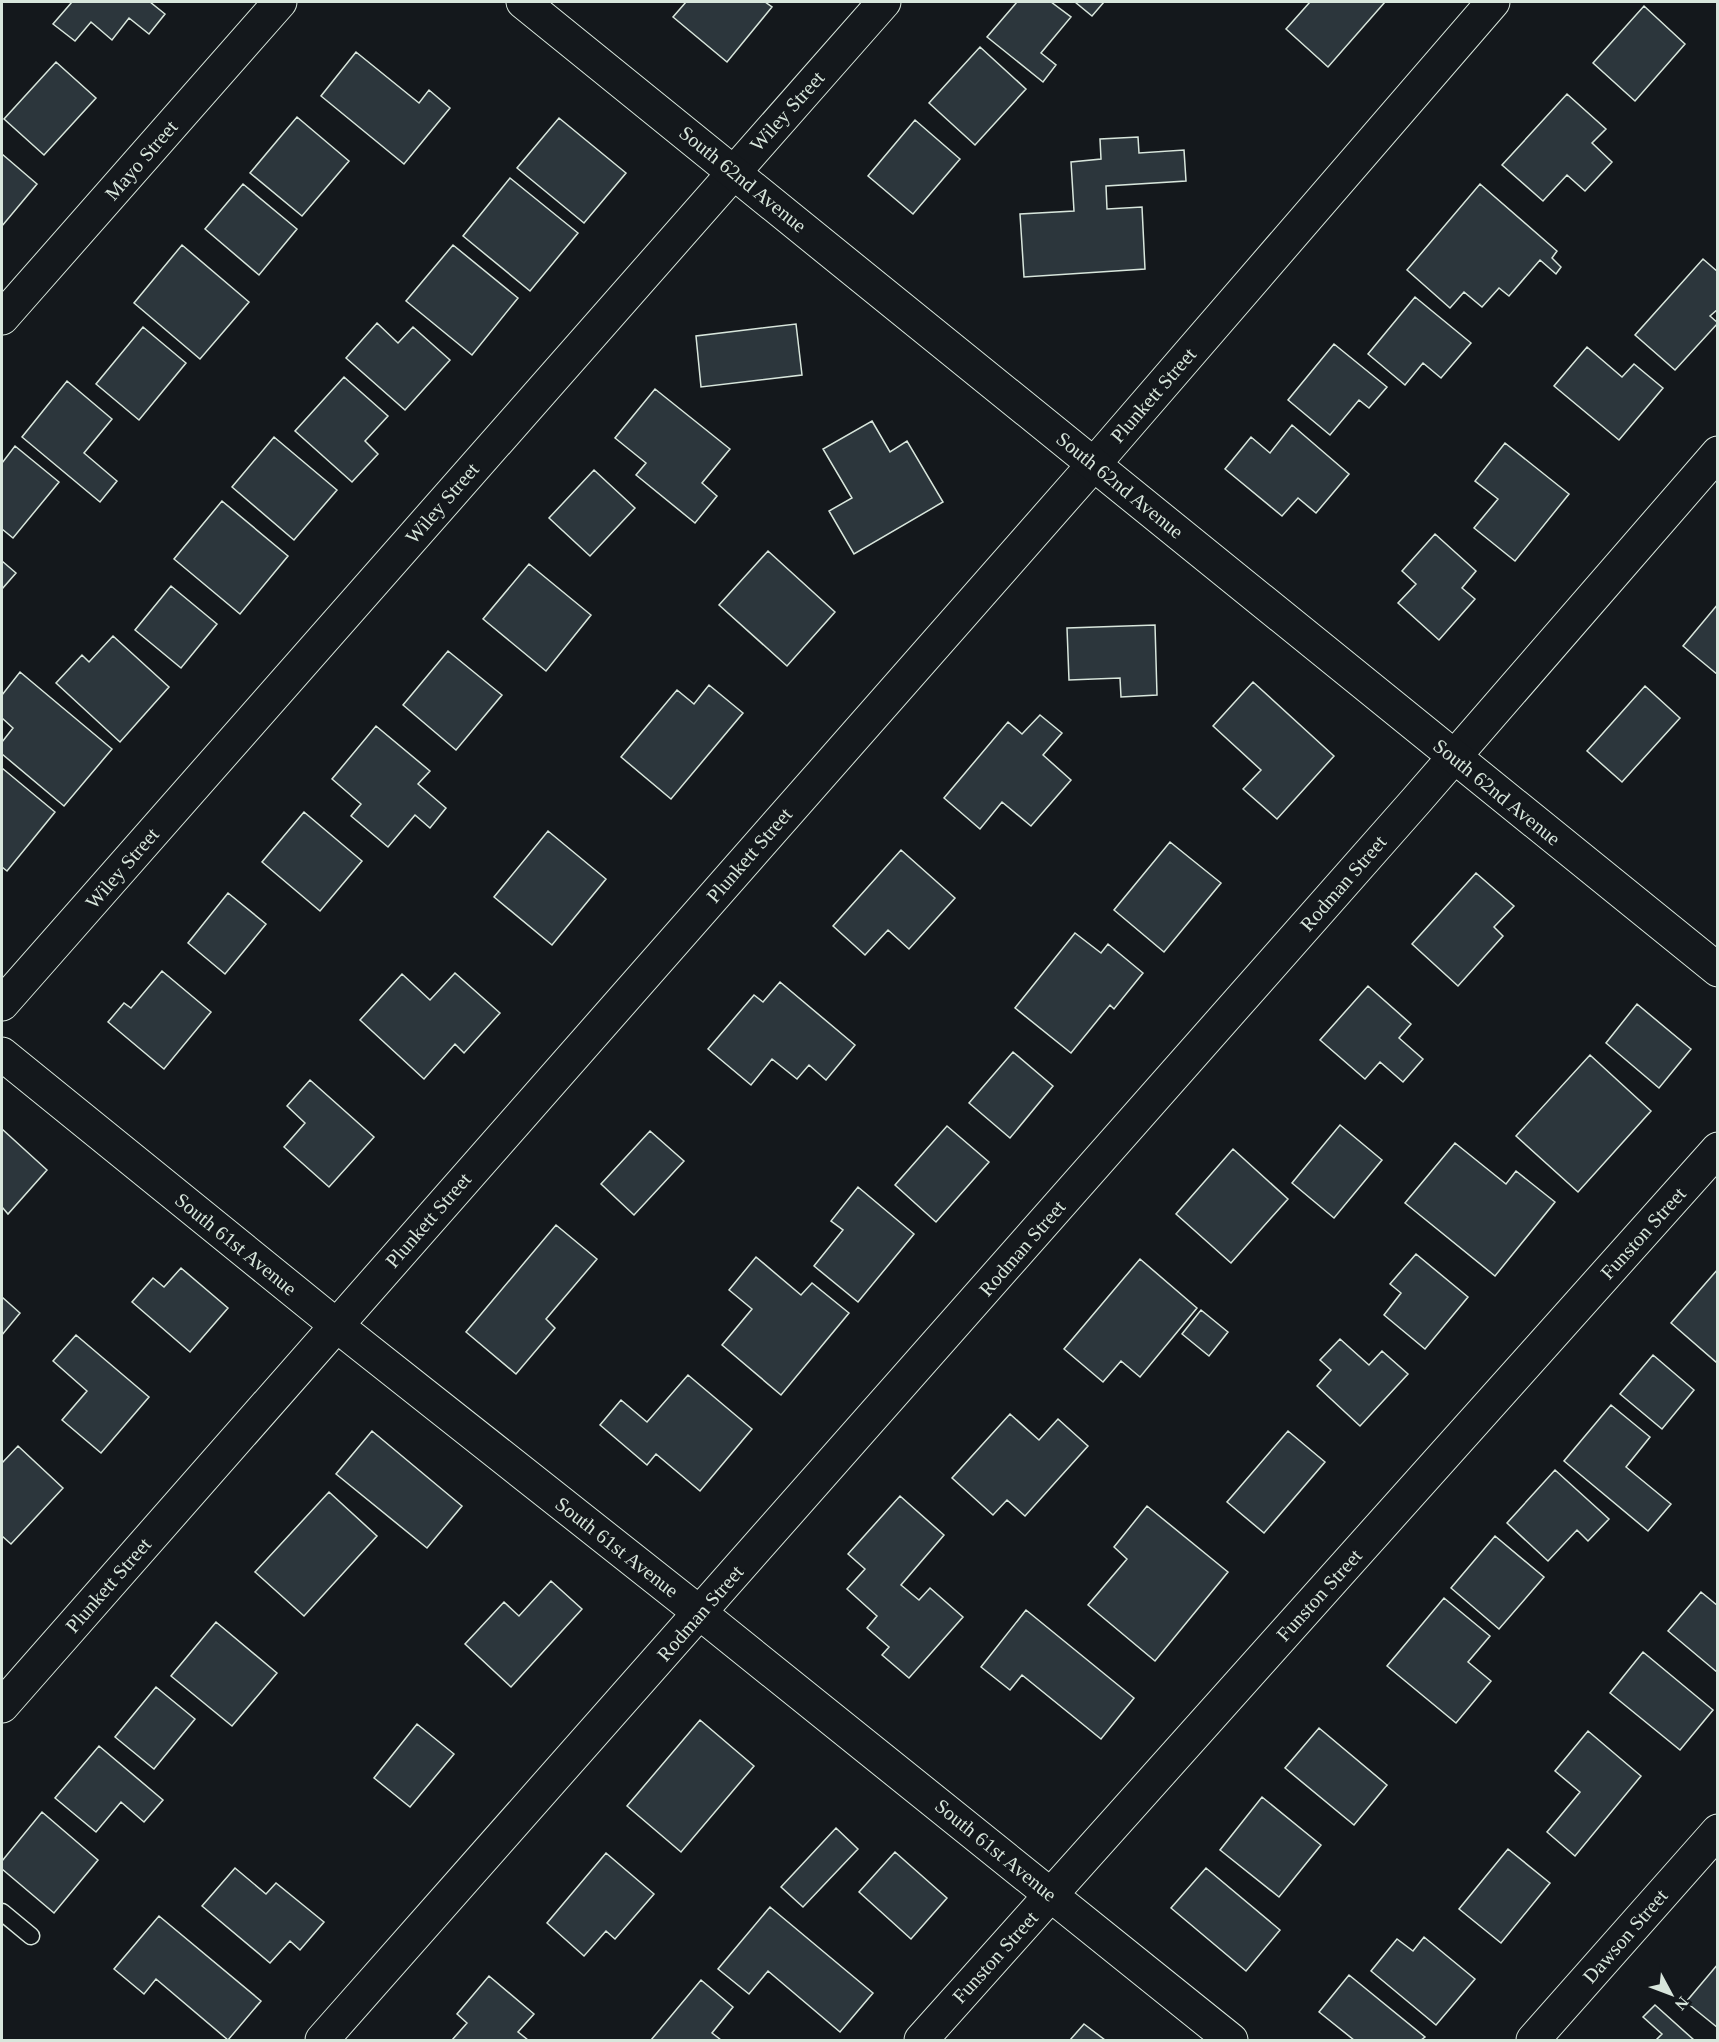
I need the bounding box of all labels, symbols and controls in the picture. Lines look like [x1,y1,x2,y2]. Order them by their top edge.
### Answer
street label: Wiley Street [745,66,830,156]
street label: Mayo Street [100,115,183,205]
street label: South 62nd Avenue [675,121,811,237]
street label: Plunkett Street [1106,343,1200,447]
street label: South 62nd Avenue [1052,427,1188,543]
street label: Wiley Street [401,458,484,549]
street label: South 62nd Avenue [1429,734,1565,850]
street label: Plunkett Street [702,803,796,907]
street label: Wiley Street [81,823,164,914]
street label: Rodman Street [1296,830,1391,935]
street label: Plunkett Street [381,1168,475,1272]
street label: Funston Street [1596,1182,1690,1284]
street label: South 61st Avenue [171,1188,301,1300]
street label: Rodman Street [975,1195,1070,1300]
street label: South 61st Avenue [551,1492,683,1602]
street label: Plunkett Street [61,1533,155,1637]
street label: Funston Street [1272,1544,1366,1646]
street label: Rodman Street [653,1560,748,1665]
street label: South 61st Avenue [931,1794,1061,1906]
street label: Dawson Street [1578,1884,1672,1987]
street label: Funston Street [948,1906,1042,2008]
north arrow [1641,1964,1701,2024]
text: N [1671,1994,1692,2014]

